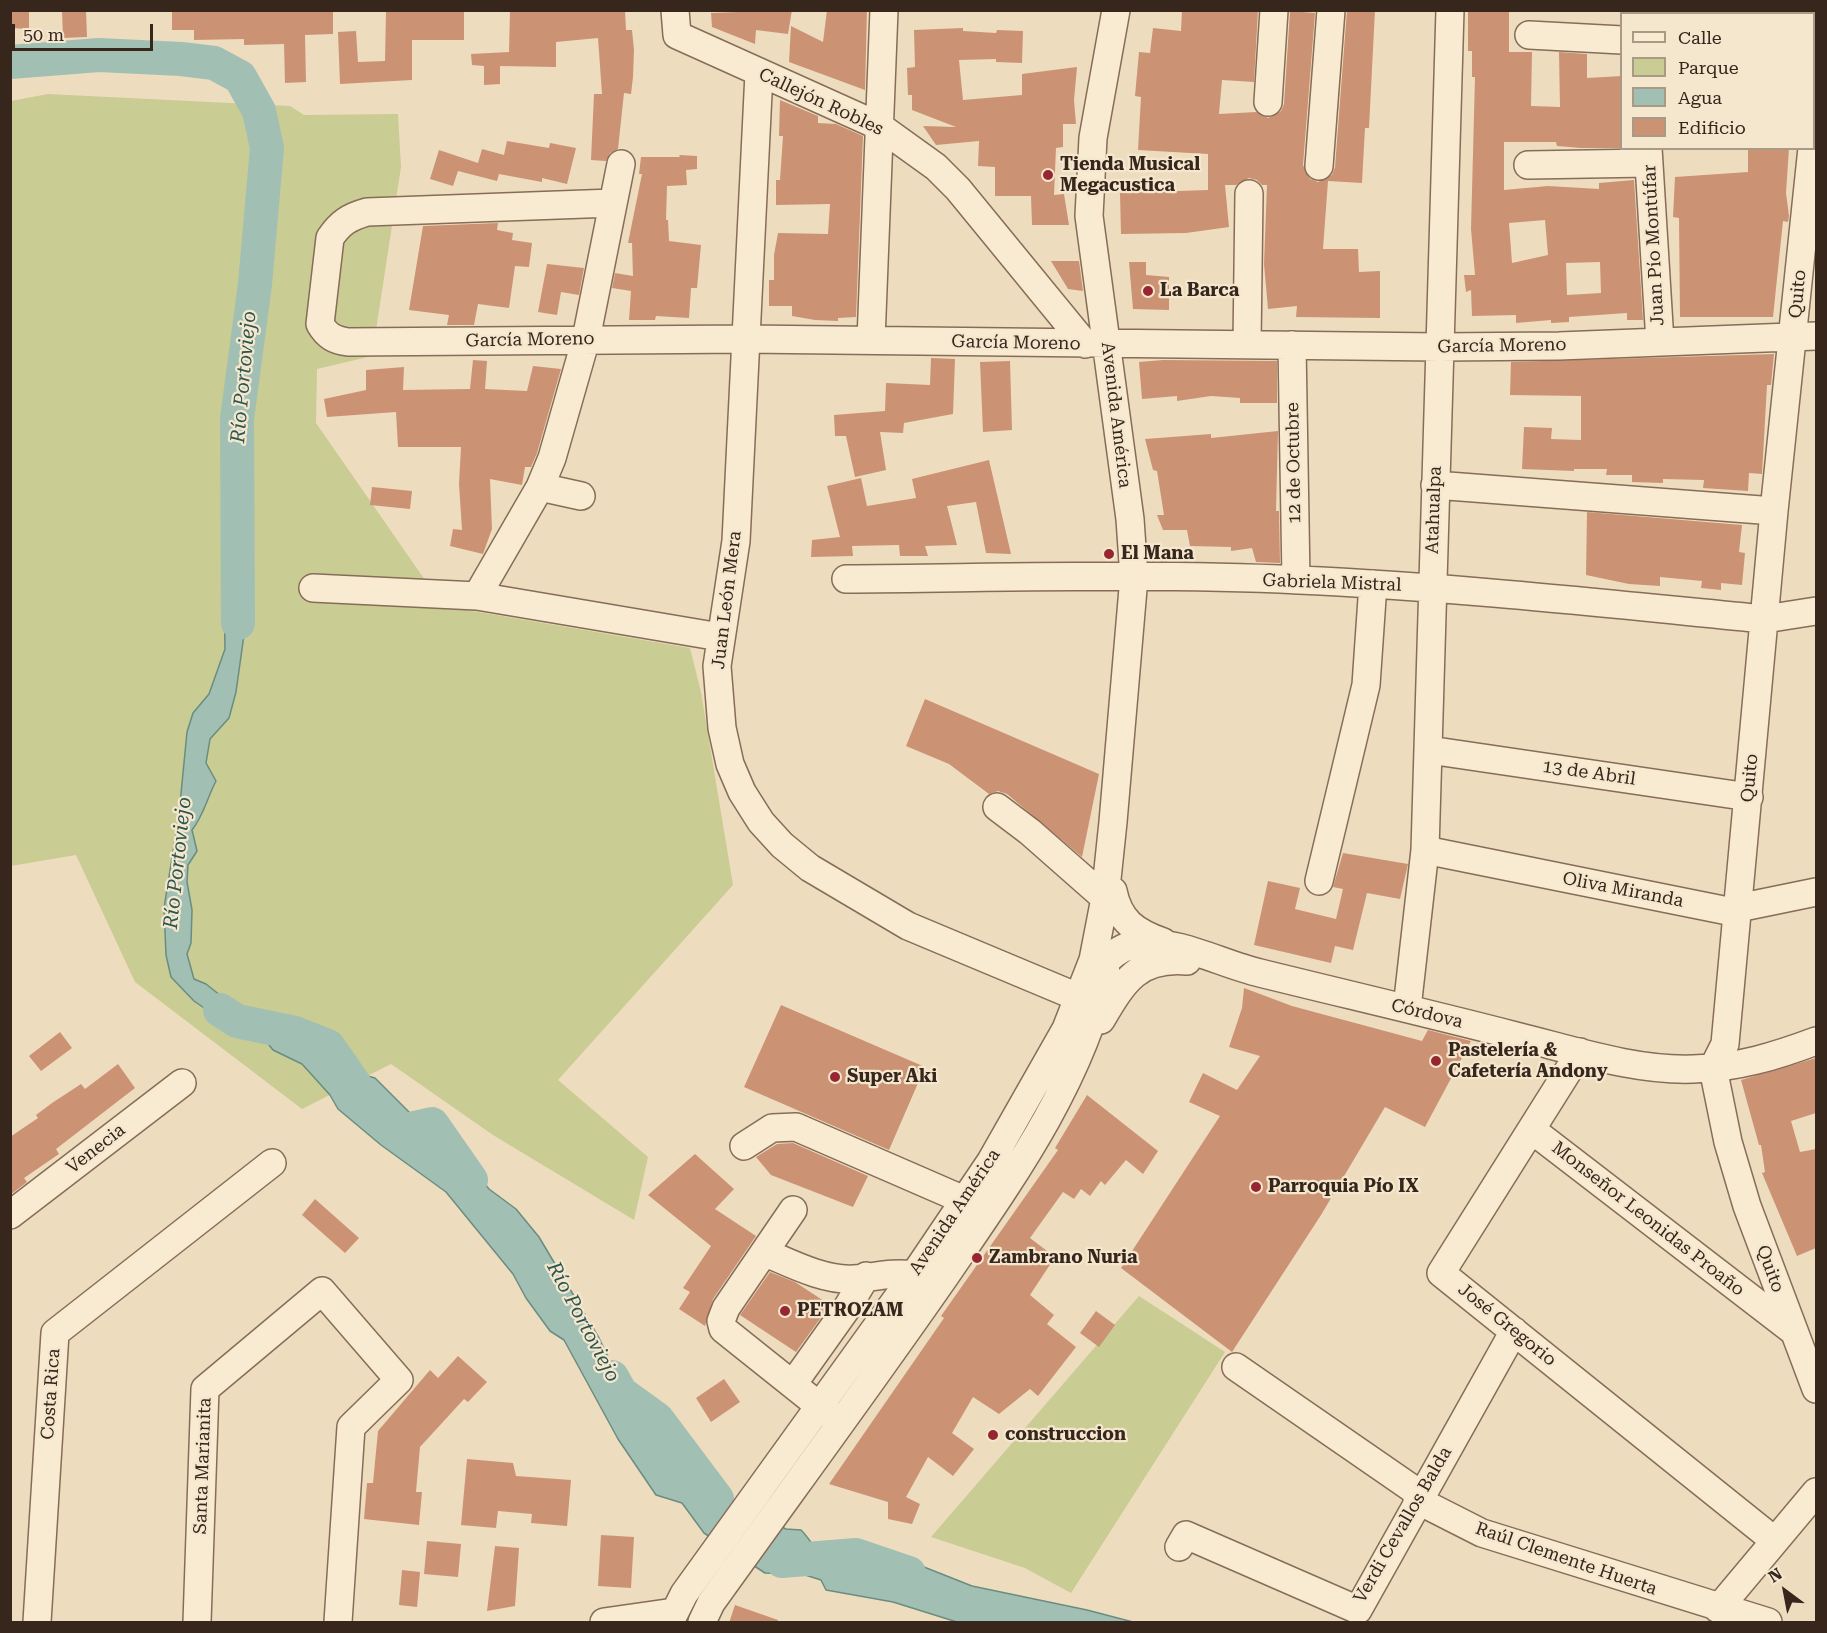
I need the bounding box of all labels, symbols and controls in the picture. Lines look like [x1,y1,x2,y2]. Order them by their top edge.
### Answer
scale bar [15,12,156,50]
legend [1620,12,1815,150]
text: 50 m [23,24,64,45]
text: Calle [1678,27,1722,48]
text: Parque [1678,57,1739,78]
street label: Callejón Robles [755,64,887,140]
text: Agua [1678,87,1722,108]
text: Edificio [1678,117,1746,138]
place label: Tienda Musical Megacustica [1060,154,1200,196]
street label: Juan Pío Montúfar [1639,164,1669,326]
marker: Tienda Musical Megacustica [1041,168,1055,182]
street label: Quito [1785,269,1811,319]
place label: La Barca [1160,280,1239,302]
marker: La Barca [1141,284,1155,298]
water label: Río Portoviejo [226,310,262,444]
street label: García Moreno [465,328,595,352]
street label: García Moreno [951,331,1081,355]
street label: García Moreno [1437,334,1567,358]
street label: Avenida América [1096,341,1136,489]
street label: 12 de Octubre [1282,402,1306,524]
street label: Atahualpa [1422,466,1446,554]
street label: Juan León Mera [708,530,746,670]
place label: El Mana [1121,543,1194,565]
marker: El Mana [1102,547,1116,561]
street label: Gabriela Mistral [1262,570,1402,596]
street label: Quito [1737,753,1763,803]
street label: 13 de Abril [1541,756,1637,790]
water label: Río Portoviejo [159,796,197,930]
street label: Oliva Miranda [1561,868,1685,912]
street label: Córdova [1389,995,1465,1033]
place label: Pastelería & Cafetería Andony [1448,1040,1608,1082]
marker: Pastelería & Cafetería Andony [1429,1054,1443,1068]
place label: Super Aki [847,1066,937,1088]
marker: Super Aki [828,1070,842,1084]
street label: Venecia [62,1119,130,1179]
street label: Monseñor Leonidas Proaño [1547,1137,1749,1301]
street label: Avenida América [905,1145,1005,1279]
place label: Parroquia Pío IX [1268,1176,1419,1198]
marker: Parroquia Pío IX [1249,1180,1263,1194]
street label: Quito [1751,1242,1789,1296]
place label: Zambrano Nuria [989,1247,1138,1269]
marker: Zambrano Nuria [970,1251,984,1265]
water label: Río Portoviejo [541,1258,625,1386]
street label: José Gregorio [1454,1279,1560,1371]
place label: PETROZAM [797,1300,903,1322]
marker: PETROZAM [778,1304,792,1318]
street label: Costa Rica [37,1348,65,1440]
street label: Santa Marianita [190,1397,216,1535]
place label: construccion [1005,1424,1126,1446]
marker: construccion [986,1428,1000,1442]
street label: Verdi Cevallos Balda [1349,1443,1457,1607]
street label: Raúl Clemente Huerta [1472,1518,1660,1600]
north arrow [1755,1561,1815,1621]
text: N [1765,1564,1785,1587]

